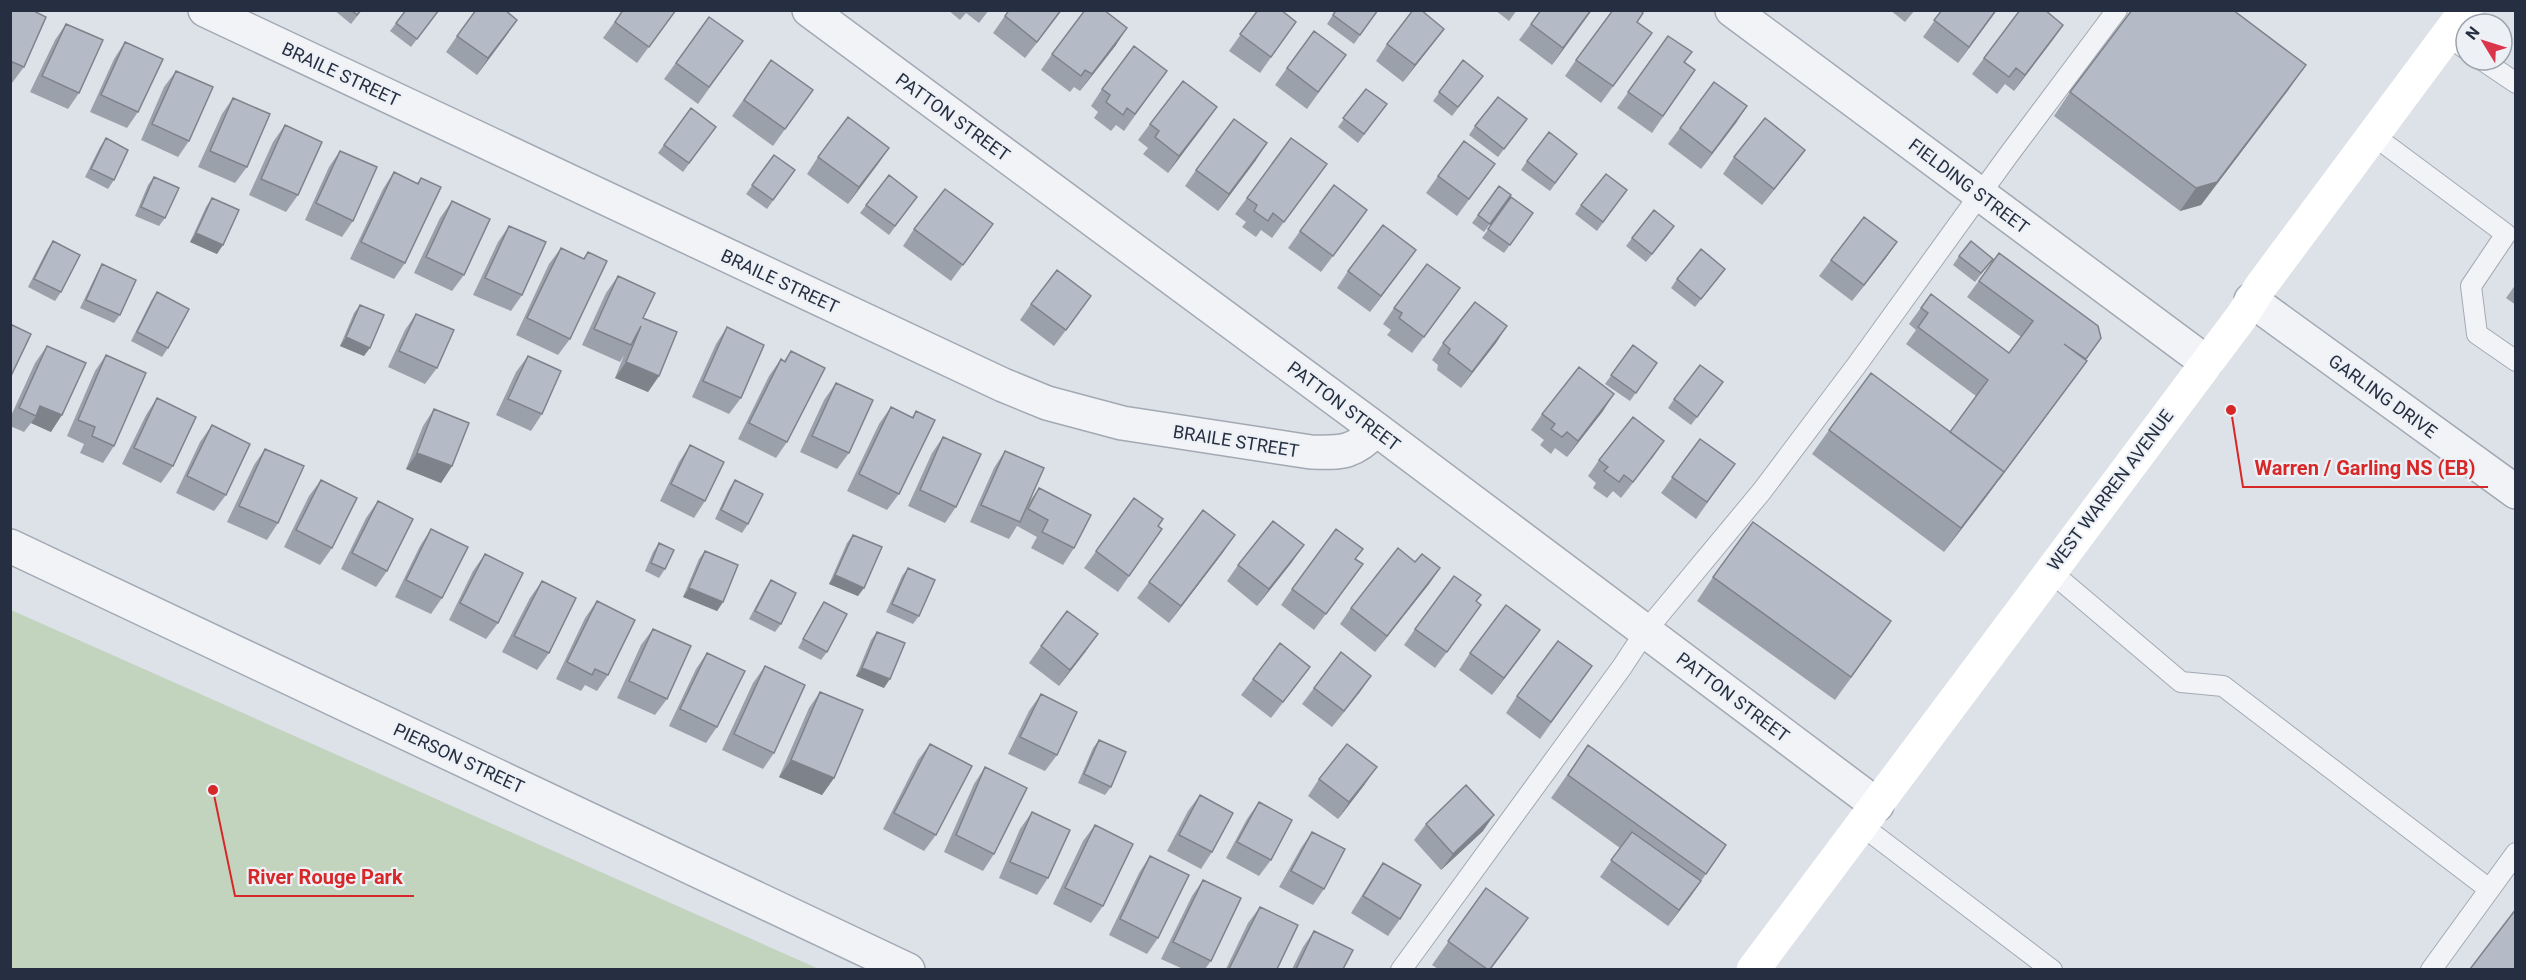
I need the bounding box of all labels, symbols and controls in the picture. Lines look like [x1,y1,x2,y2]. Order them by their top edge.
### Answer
north arrow [2454,12,2514,72]
text: N [2462,23,2484,43]
street label: BRAILE STREET [279,38,403,111]
street label: PATTON STREET [892,69,1014,166]
street label: FIELDING STREET [1905,134,2033,238]
street label: BRAILE STREET [718,245,842,318]
street label: GARLING DRIVE [2325,350,2441,442]
street label: PATTON STREET [1283,357,1405,455]
street label: WEST WARREN AVENUE [2043,405,2177,575]
street label: BRAILE STREET [1172,421,1301,461]
callout: Warren / Garling NS (EB) [2243,449,2488,487]
text: Warren / Garling NS (EB) [2255,456,2476,480]
street label: PATTON STREET [1672,648,1794,746]
street label: PIERSON STREET [390,719,528,798]
callout: River Rouge Park [235,858,414,896]
text: River Rouge Park [247,865,403,889]

